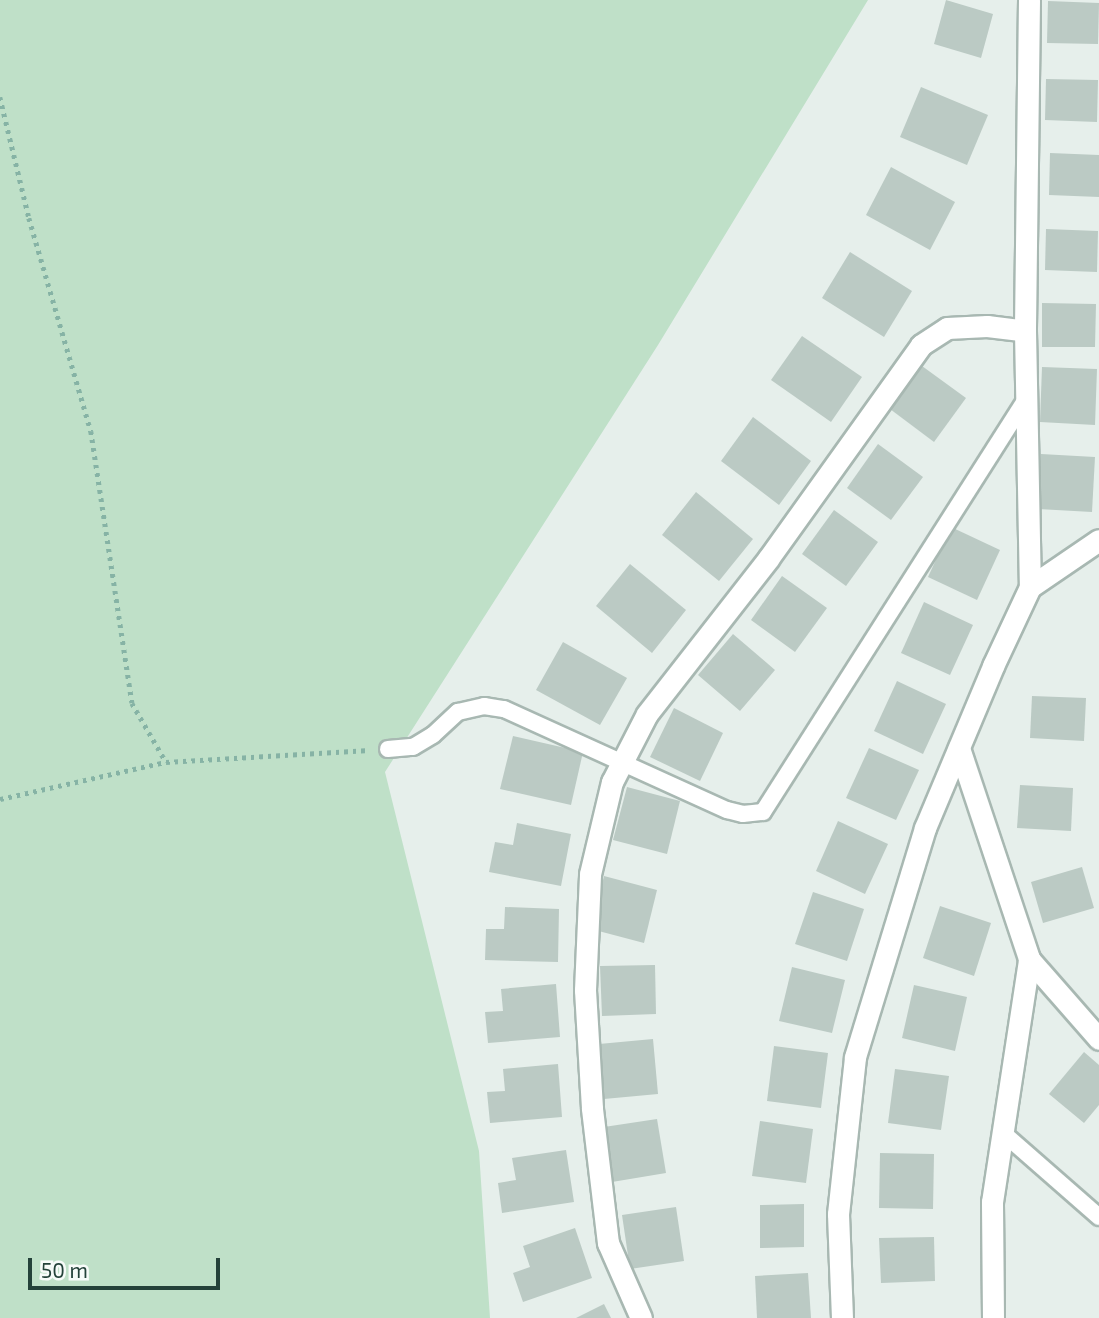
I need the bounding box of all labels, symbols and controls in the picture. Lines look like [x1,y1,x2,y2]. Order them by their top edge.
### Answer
scale bar [32,1244,224,1288]
text: 50 m [41,1257,88,1282]

